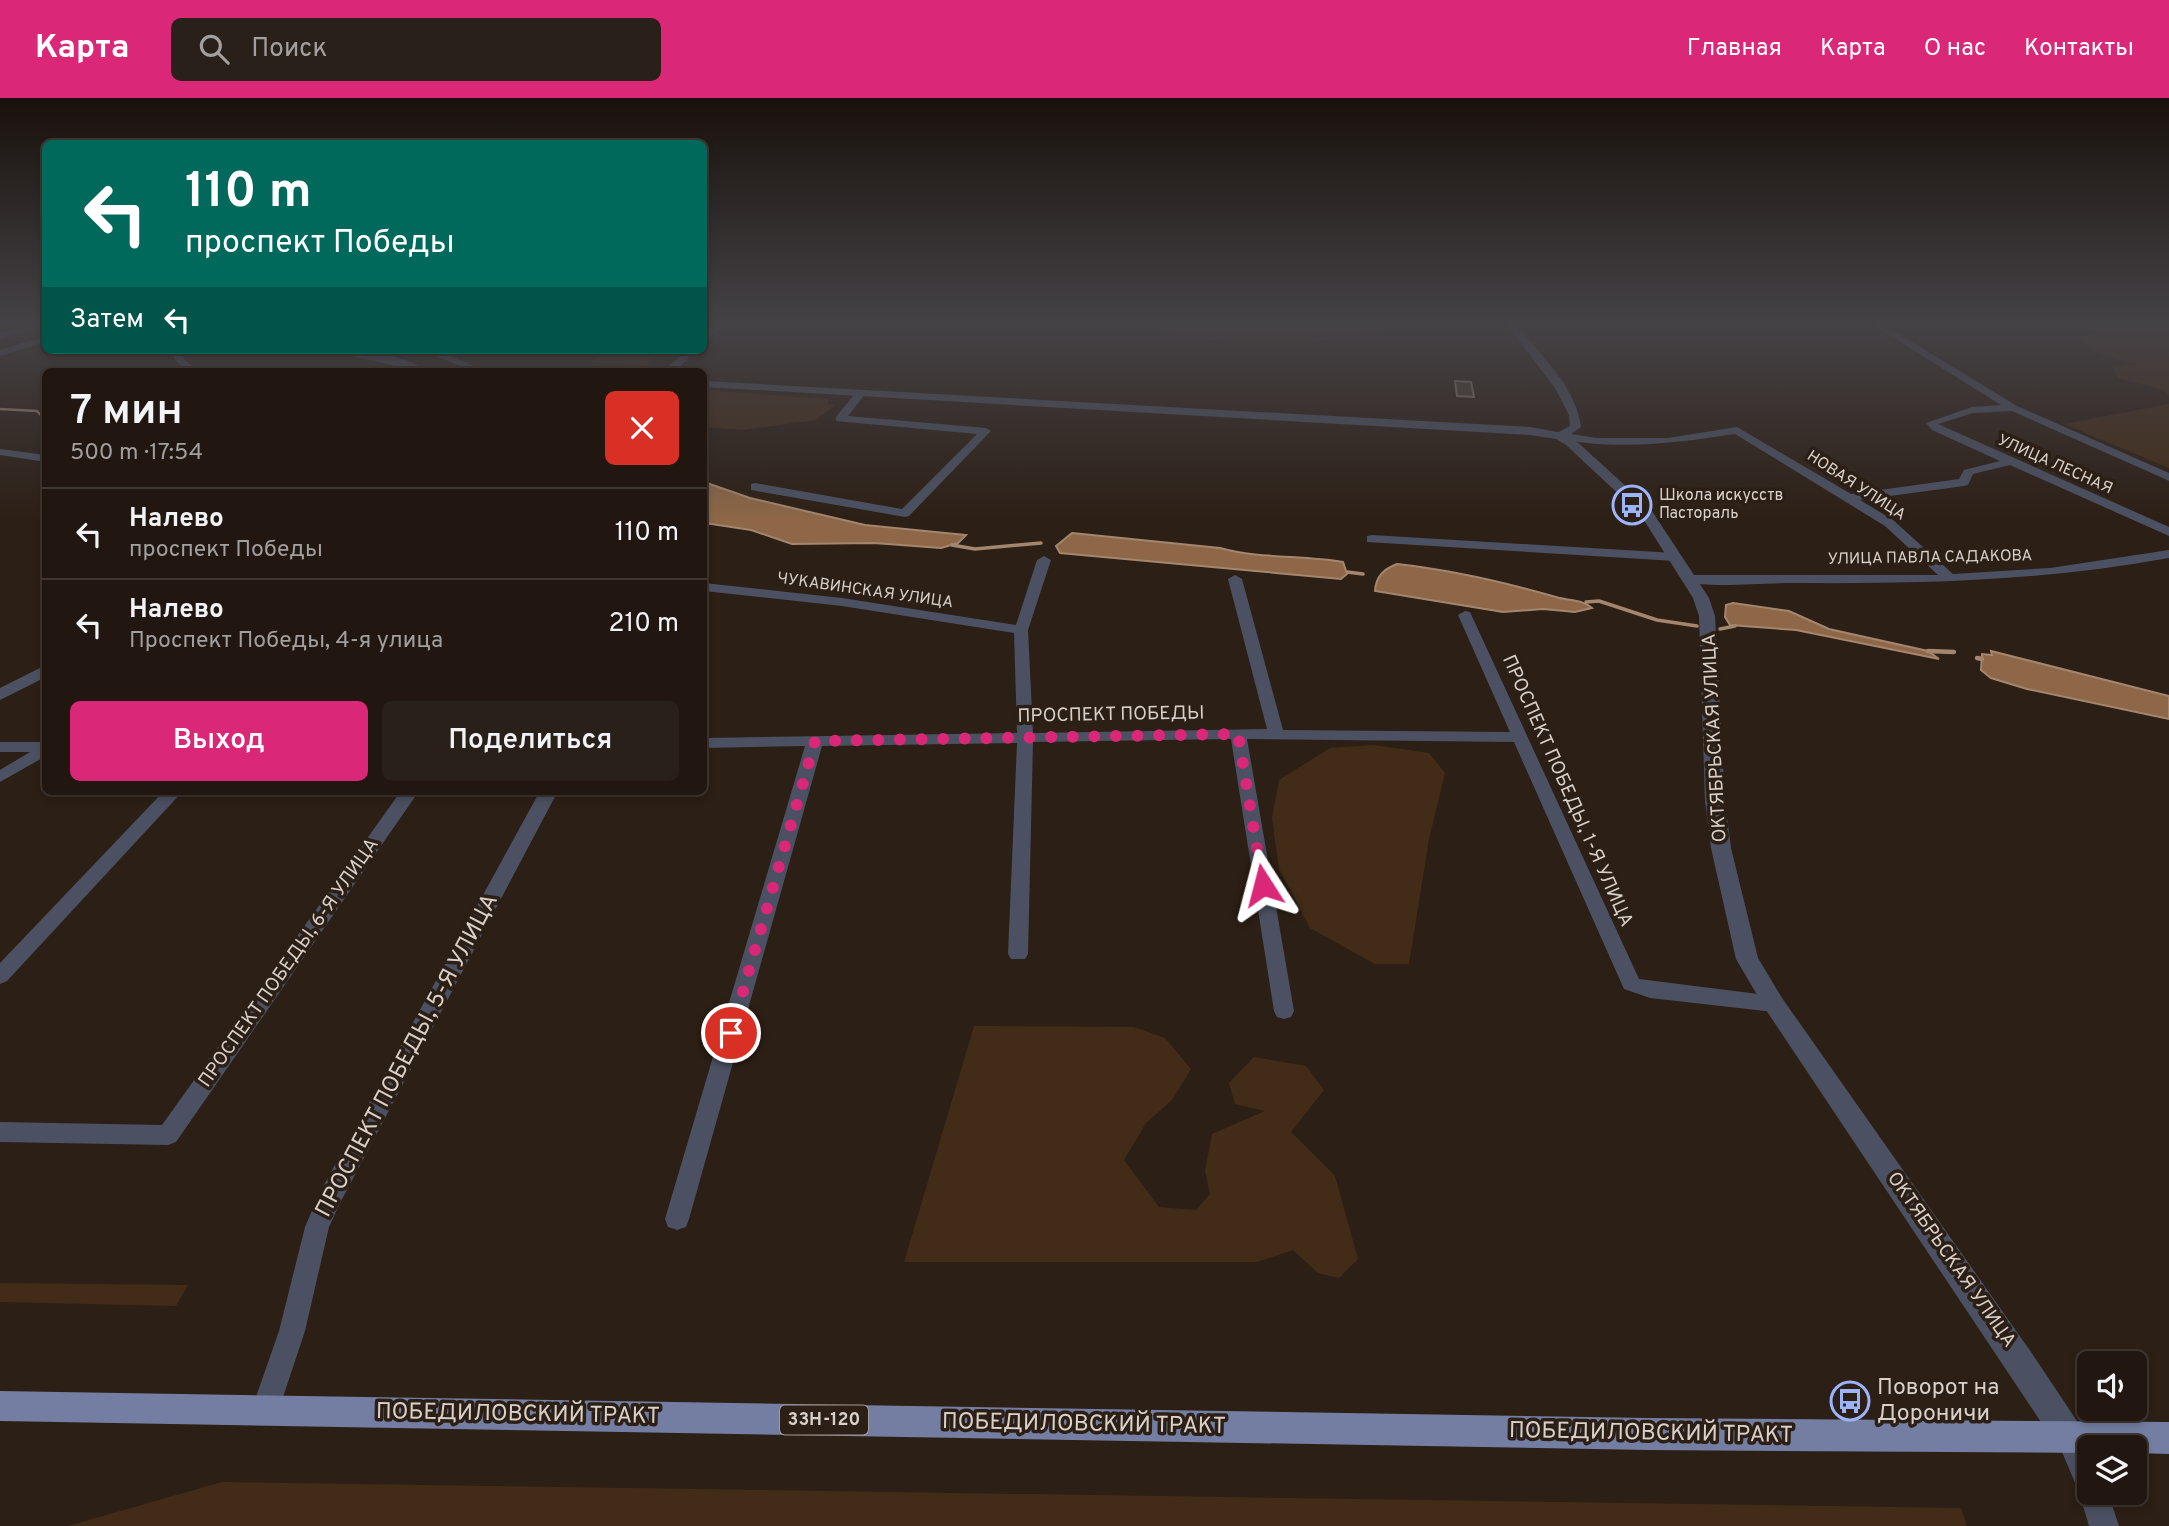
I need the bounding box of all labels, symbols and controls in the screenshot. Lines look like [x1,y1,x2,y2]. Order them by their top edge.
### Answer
search box [171,18,661,81]
text: Карта [35,28,129,70]
icon: search [195,30,233,68]
text: Поиск [251,33,327,66]
text: Главная [1687,34,1782,64]
text: Карта [1820,34,1886,64]
text: О нас [1924,34,1986,64]
text: Контакты [2024,34,2134,64]
text: 110 m [185,163,312,225]
icon: left [70,168,161,259]
text: проспект Победы [185,224,455,264]
icon: left [158,301,196,339]
text: Затем [70,304,144,337]
text: 7 мин [70,386,183,439]
button: close [605,391,679,465]
street label: УЛИЦА ЛЕСНАЯ [1994,431,2116,499]
text: 500 m · 17:54 [70,439,203,468]
street label: НОВАЯ УЛИЦА [1803,447,1909,526]
bus stop icon: Школа искусств Пастораль [1611,484,1653,526]
place label: Школа искусств Пастораль [1659,486,1784,524]
text: Налево [129,503,224,536]
icon: left [70,515,108,553]
text: 110 m [615,517,679,550]
text: проспект Победы [129,536,323,565]
street label: УЛИЦА ПАВЛА САДАКОВА [1827,546,2033,570]
street label: ЧУКАВИНСКАЯ УЛИЦА [776,569,955,613]
text: Налево [129,594,224,627]
icon: left [70,606,108,644]
text: 210 m [609,608,679,641]
text: Проспект Победы, 4-я улица [129,627,443,656]
street label: ОКТЯБРЬСКАЯ УЛИЦА [1698,633,1732,843]
street label: ПРОСПЕКТ ПОБЕДЫ, 1-Я УЛИЦА [1496,651,1638,931]
button: Выход [70,701,368,781]
button: Поделиться [382,701,679,781]
street label: ПРОСПЕКТ ПОБЕДЫ [1017,701,1205,729]
street label: ПРОСПЕКТ ПОБЕДЫ, 6-Я УЛИЦА [194,834,384,1092]
position arrow [1226,848,1300,922]
street label: ПРОСПЕКТ ПОБЕДЫ, 5-Я УЛИЦА [310,889,506,1223]
pin [701,1003,761,1063]
icon: arrive [712,1014,750,1052]
street label: ОКТЯБРЬСКАЯ УЛИЦА [1881,1168,2021,1352]
map controls [2077,1351,2147,1505]
button: sound [2077,1351,2147,1421]
place label: Поворот на Дороничи [1877,1374,1999,1429]
bus stop icon: Поворот на Дороничи [1829,1380,1871,1422]
street label: ПОБЕДИЛОВСКИЙ ТРАКТ [376,1396,660,1432]
road number: 33Н-120 [780,1406,868,1434]
street label: ПОБЕДИЛОВСКИЙ ТРАКТ [942,1406,1226,1442]
street label: ПОБЕДИЛОВСКИЙ ТРАКТ [1509,1415,1793,1451]
button: layers [2077,1435,2147,1505]

